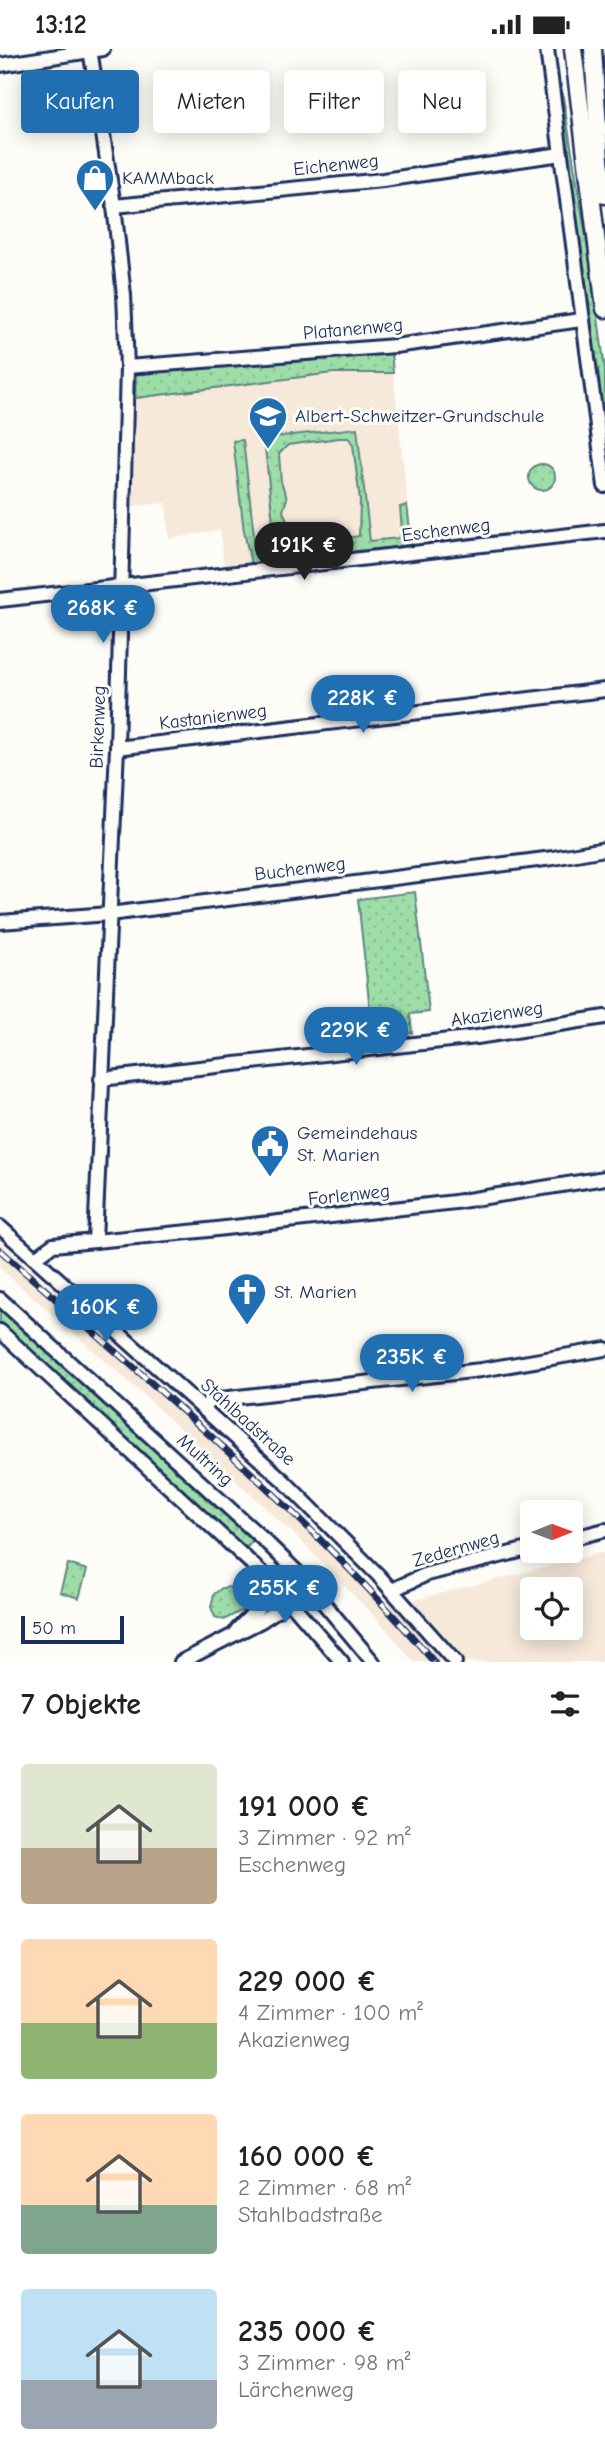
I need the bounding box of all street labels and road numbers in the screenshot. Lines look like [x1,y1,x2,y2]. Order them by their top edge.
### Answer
street label: Eichenweg [292,150,380,180]
street label: Platanenweg [302,314,404,344]
street label: Eschenweg [400,514,492,546]
street label: Birkenweg [86,685,110,769]
street label: Kastanienweg [158,699,268,735]
street label: Buchenweg [253,853,347,885]
street label: Akazienweg [449,997,545,1031]
street label: Forlenweg [307,1180,391,1210]
street label: Stahlbadstraße [196,1374,300,1470]
street label: Multring [172,1429,238,1491]
street label: Zedernweg [410,1526,502,1572]

